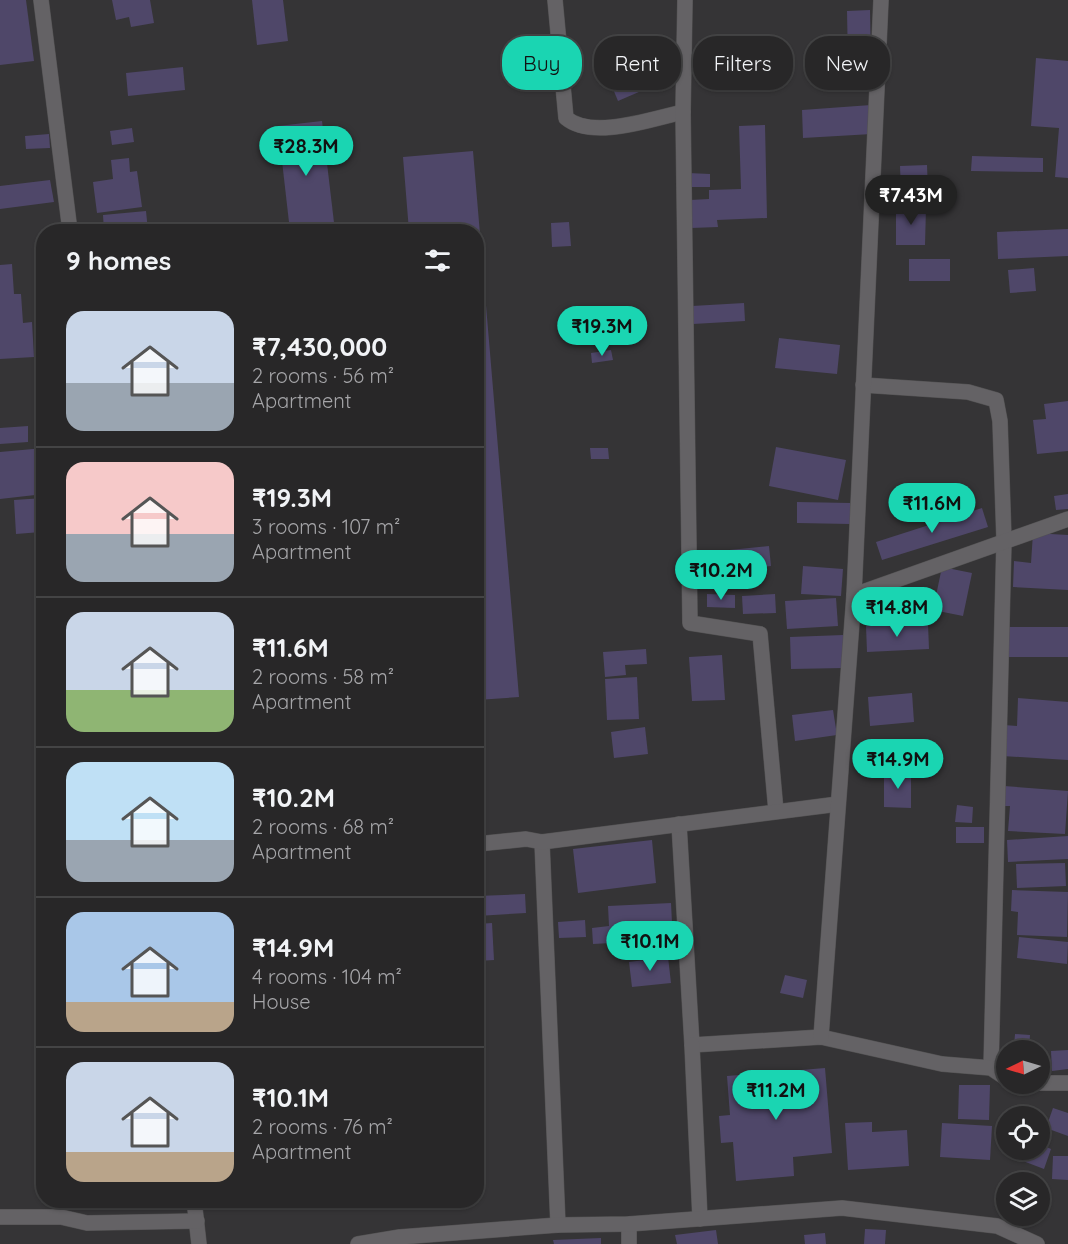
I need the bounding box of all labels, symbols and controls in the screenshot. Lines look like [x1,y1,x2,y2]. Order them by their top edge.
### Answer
chip: Buy [502,36,582,90]
chip: Rent [594,36,681,90]
chip: Filters [693,36,793,90]
chip: New [805,36,890,90]
pin: ₹28.3M [257,126,355,177]
text: ₹28.3M [273,133,339,158]
pin: ₹7.43M [862,175,960,226]
text: ₹7.43M [879,182,943,207]
text: 9 homes [66,244,171,277]
icon: filters [421,244,454,277]
pin: ₹19.3M [553,306,651,357]
text: ₹19.3M [571,313,633,338]
text: ₹7,430,000 [252,330,387,363]
icon: home [114,335,186,407]
text: 2 rooms · 56 m² [252,363,394,388]
text: Apartment [252,388,352,413]
text: ₹19.3M [252,481,332,514]
pin: ₹11.6M [883,483,981,534]
icon: home [114,486,186,558]
text: ₹11.6M [902,490,962,515]
text: 3 rooms · 107 m² [252,514,400,539]
text: Apartment [252,539,352,564]
pin: ₹10.2M [672,550,770,601]
text: ₹10.2M [689,557,753,582]
pin: ₹14.8M [848,587,946,638]
text: ₹14.8M [866,594,928,619]
text: ₹11.6M [252,631,329,664]
icon: home [114,636,186,708]
text: 2 rooms · 58 m² [252,664,394,689]
text: Apartment [252,689,352,714]
pin: ₹14.9M [849,739,947,790]
text: ₹14.9M [866,746,930,771]
text: ₹10.2M [252,781,335,814]
icon: home [114,786,186,858]
text: 2 rooms · 68 m² [252,814,394,839]
text: Apartment [252,839,352,864]
pin: ₹10.1M [601,921,699,972]
text: ₹10.1M [620,928,680,953]
text: ₹14.9M [252,931,334,964]
icon: home [114,936,186,1008]
text: 4 rooms · 104 m² [252,964,402,989]
text: House [252,989,311,1014]
north arrow [996,1040,1050,1094]
map controls [996,1040,1050,1226]
pin: ₹11.2M [727,1070,825,1121]
text: ₹11.2M [746,1077,806,1102]
text: ₹10.1M [252,1081,329,1114]
icon: home [114,1086,186,1158]
button: locate [996,1106,1050,1160]
text: 2 rooms · 76 m² [252,1114,393,1139]
text: Apartment [252,1139,352,1164]
button: layers [996,1172,1050,1226]

